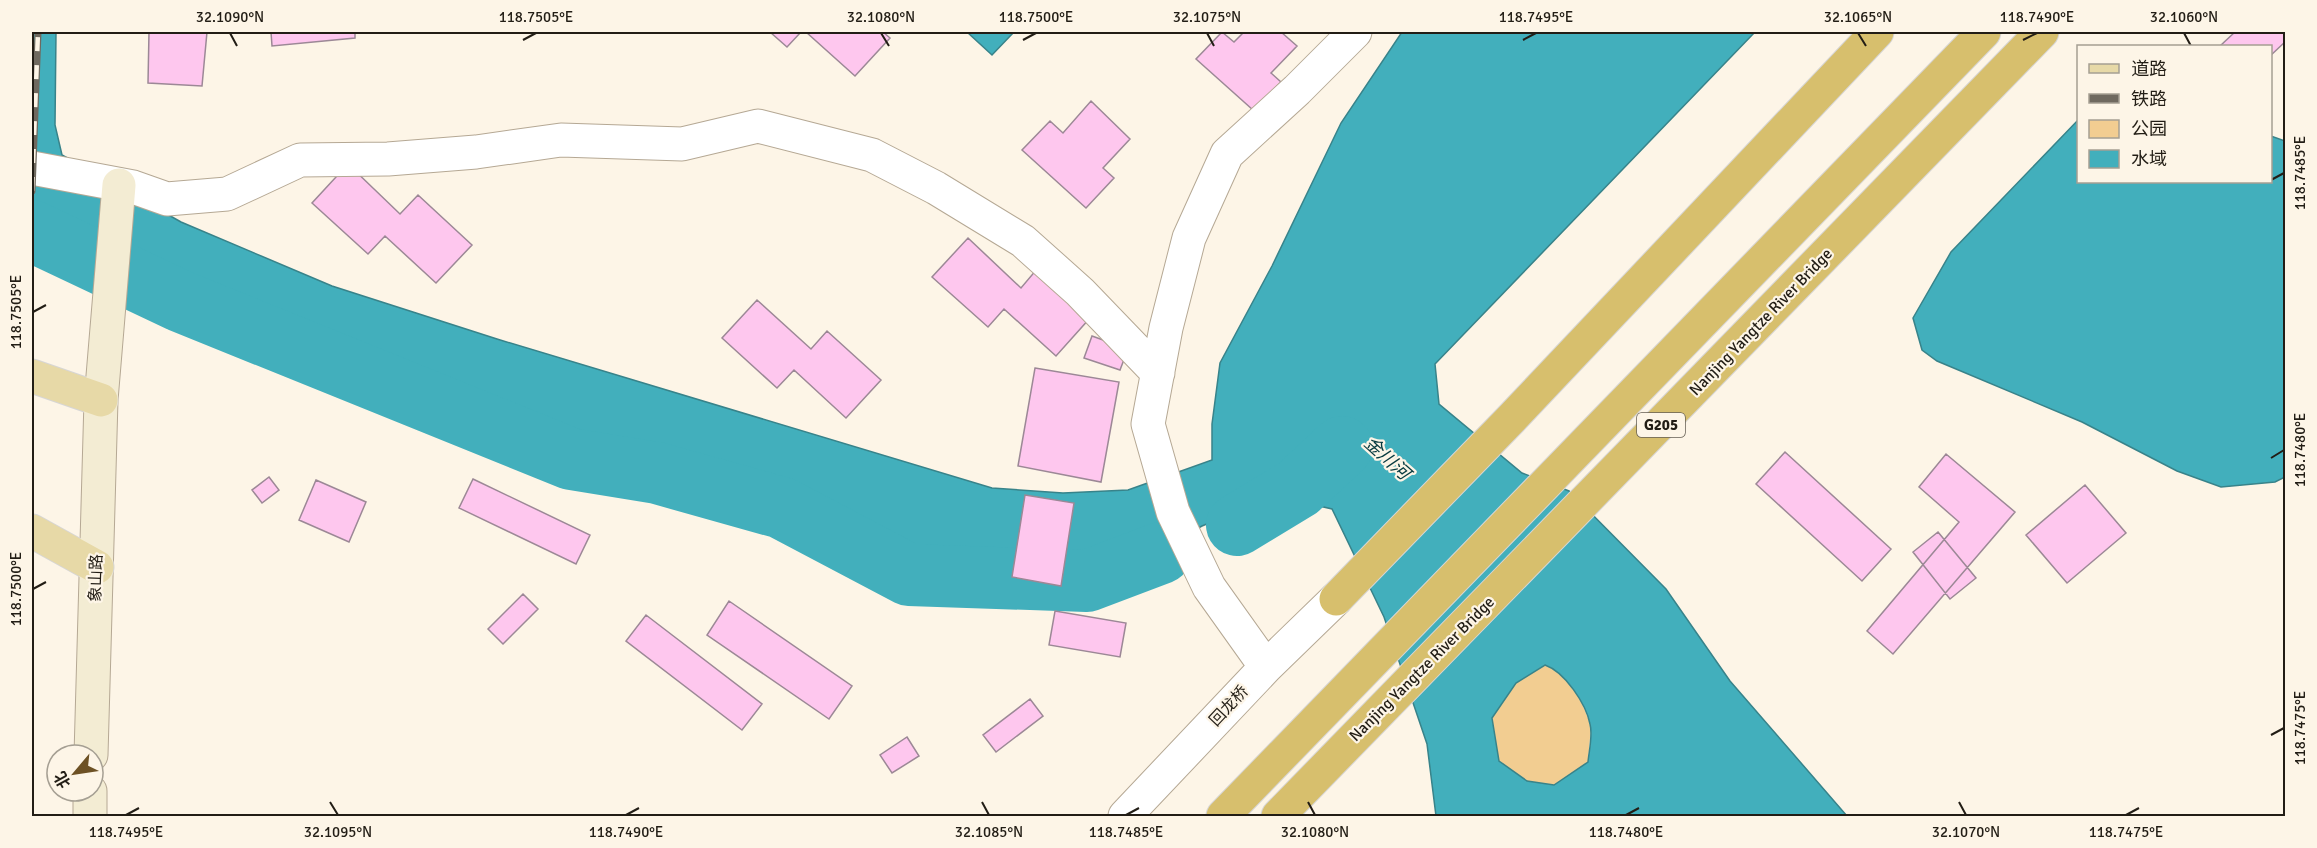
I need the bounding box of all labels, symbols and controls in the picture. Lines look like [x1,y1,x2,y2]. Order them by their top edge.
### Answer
text: 32.1090°N [196,8,264,26]
text: 118.7505°E [499,8,573,26]
text: 32.1080°N [847,8,915,26]
text: 118.7500°E [999,8,1073,26]
text: 32.1075°N [1173,8,1241,26]
text: 118.7495°E [1499,8,1573,26]
text: 32.1065°N [1824,8,1892,26]
text: 118.7490°E [2000,8,2074,26]
text: 32.1060°N [2150,8,2218,26]
legend [2077,45,2272,183]
text: 道路 [2131,58,2167,80]
text: 铁路 [2131,88,2167,110]
text: 公园 [2131,118,2167,140]
text: 118.7485°E [2291,136,2309,210]
text: 水域 [2131,148,2167,170]
street label: Nanjing Yangtze River Bridge [1685,244,1837,400]
text: 118.7505°E [7,275,25,349]
road number: G205 [1637,413,1685,437]
text: 118.7480°E [2291,413,2309,487]
water label: 金川河 [1360,432,1417,486]
text: 118.7500°E [7,552,25,626]
street label: 象山路 [85,554,107,602]
street label: Nanjing Yangtze River Bridge [1345,592,1499,746]
street label: 回龙桥 [1205,682,1253,730]
text: 118.7475°E [2291,691,2309,765]
north arrow [45,743,105,803]
text: 北 [50,768,75,792]
text: 118.7495°E [89,823,163,841]
text: 32.1095°N [304,823,372,841]
text: 118.7490°E [589,823,663,841]
text: 32.1085°N [955,823,1023,841]
text: 118.7485°E [1089,823,1163,841]
text: 32.1080°N [1281,823,1349,841]
text: 118.7480°E [1589,823,1663,841]
text: 32.1070°N [1932,823,2000,841]
text: 118.7475°E [2089,823,2163,841]

